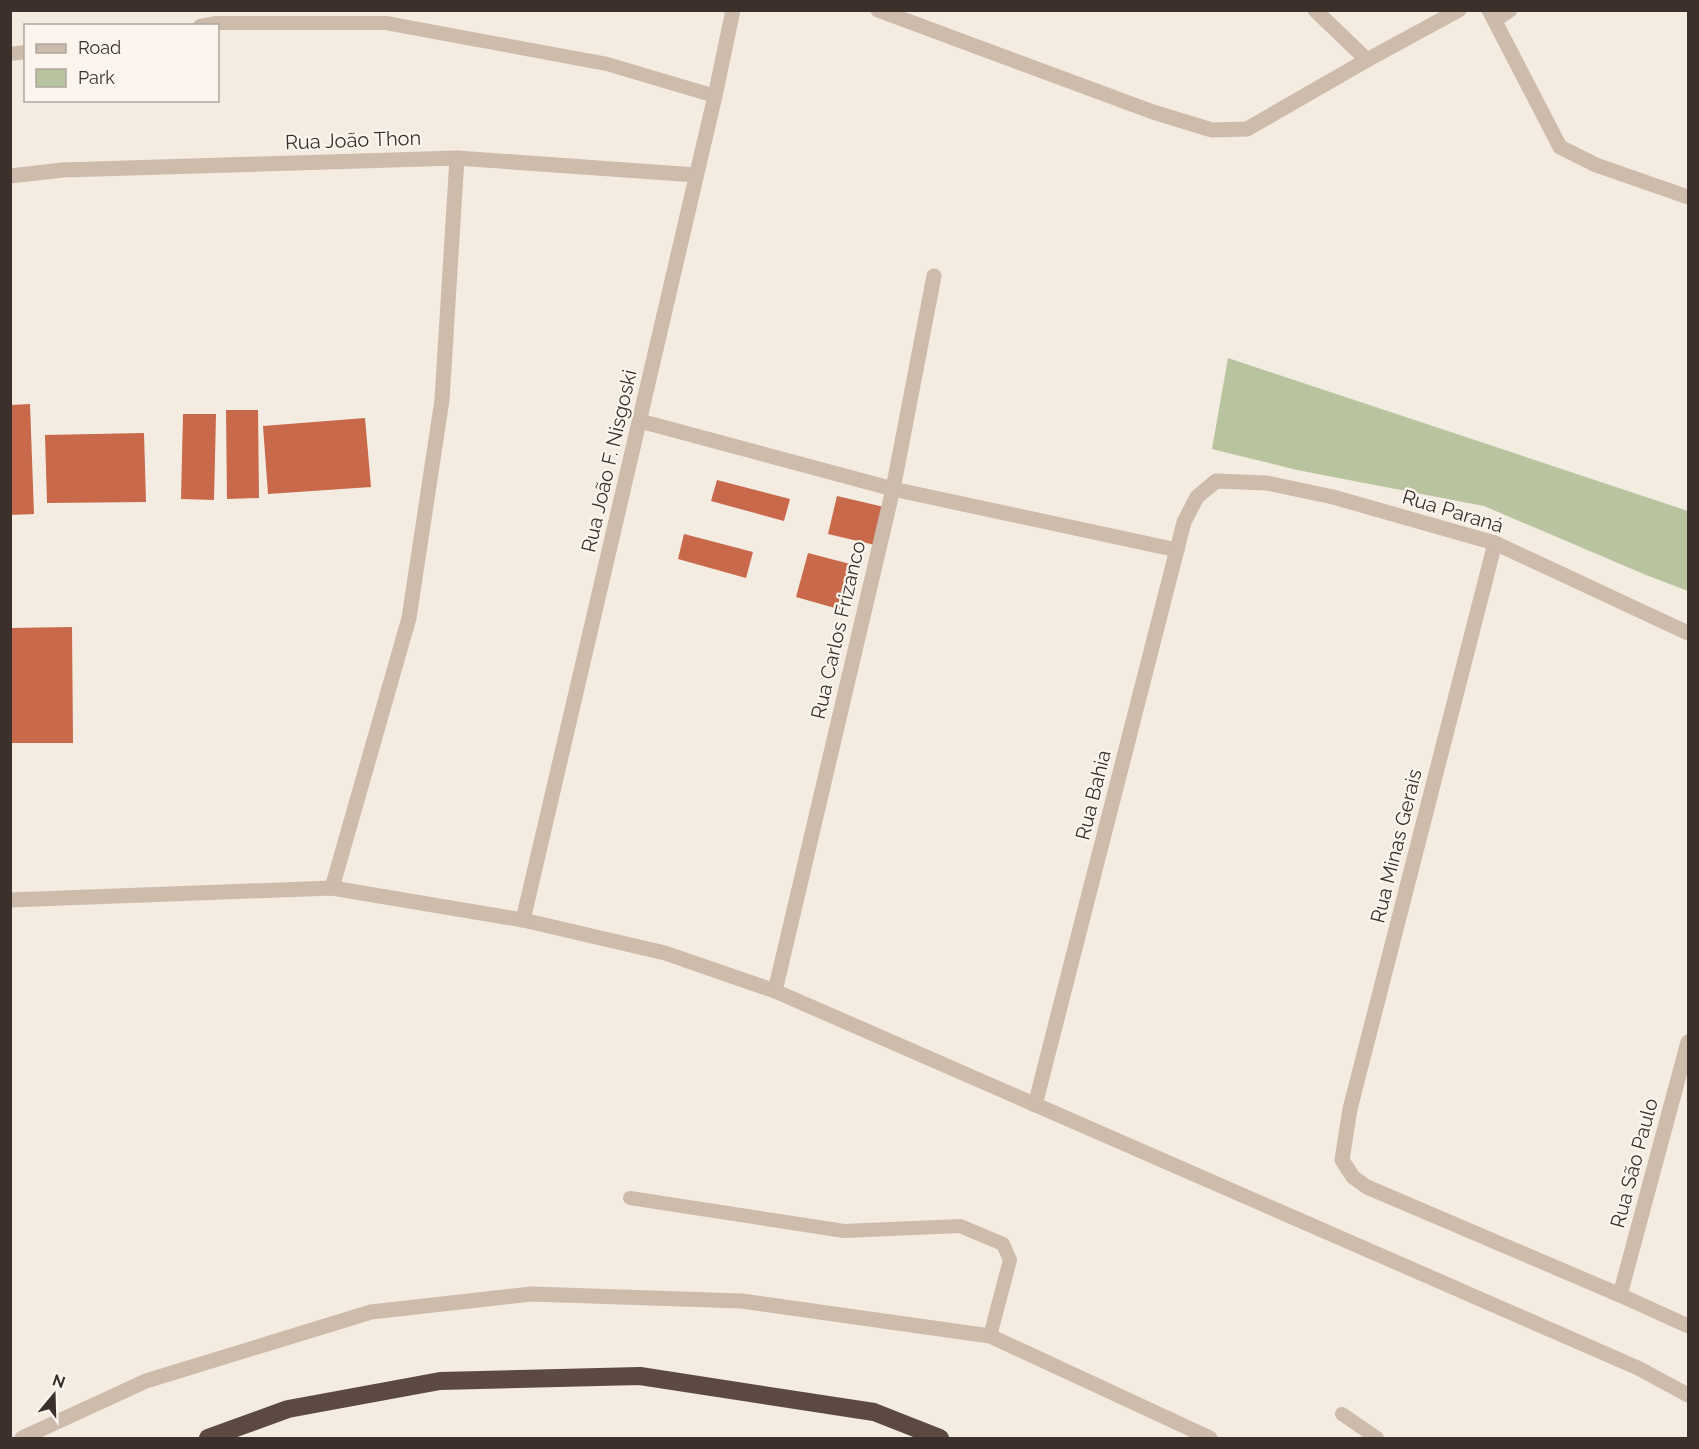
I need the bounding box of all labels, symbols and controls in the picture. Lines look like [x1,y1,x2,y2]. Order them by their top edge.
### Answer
legend [24,24,219,102]
text: Road [78,37,121,58]
text: Park [78,67,115,88]
street label: Rua João Thon [284,126,422,154]
street label: Rua João F. Nisgoski [576,367,642,555]
street label: Rua Paraná [1400,484,1506,538]
street label: Rua Carlos Frizanco [806,538,870,721]
street label: Rua Bahia [1070,747,1116,843]
street label: Rua Minas Gerais [1365,766,1427,926]
street label: Rua São Paulo [1605,1095,1663,1230]
north arrow [24,1365,84,1425]
text: N [50,1370,68,1392]

